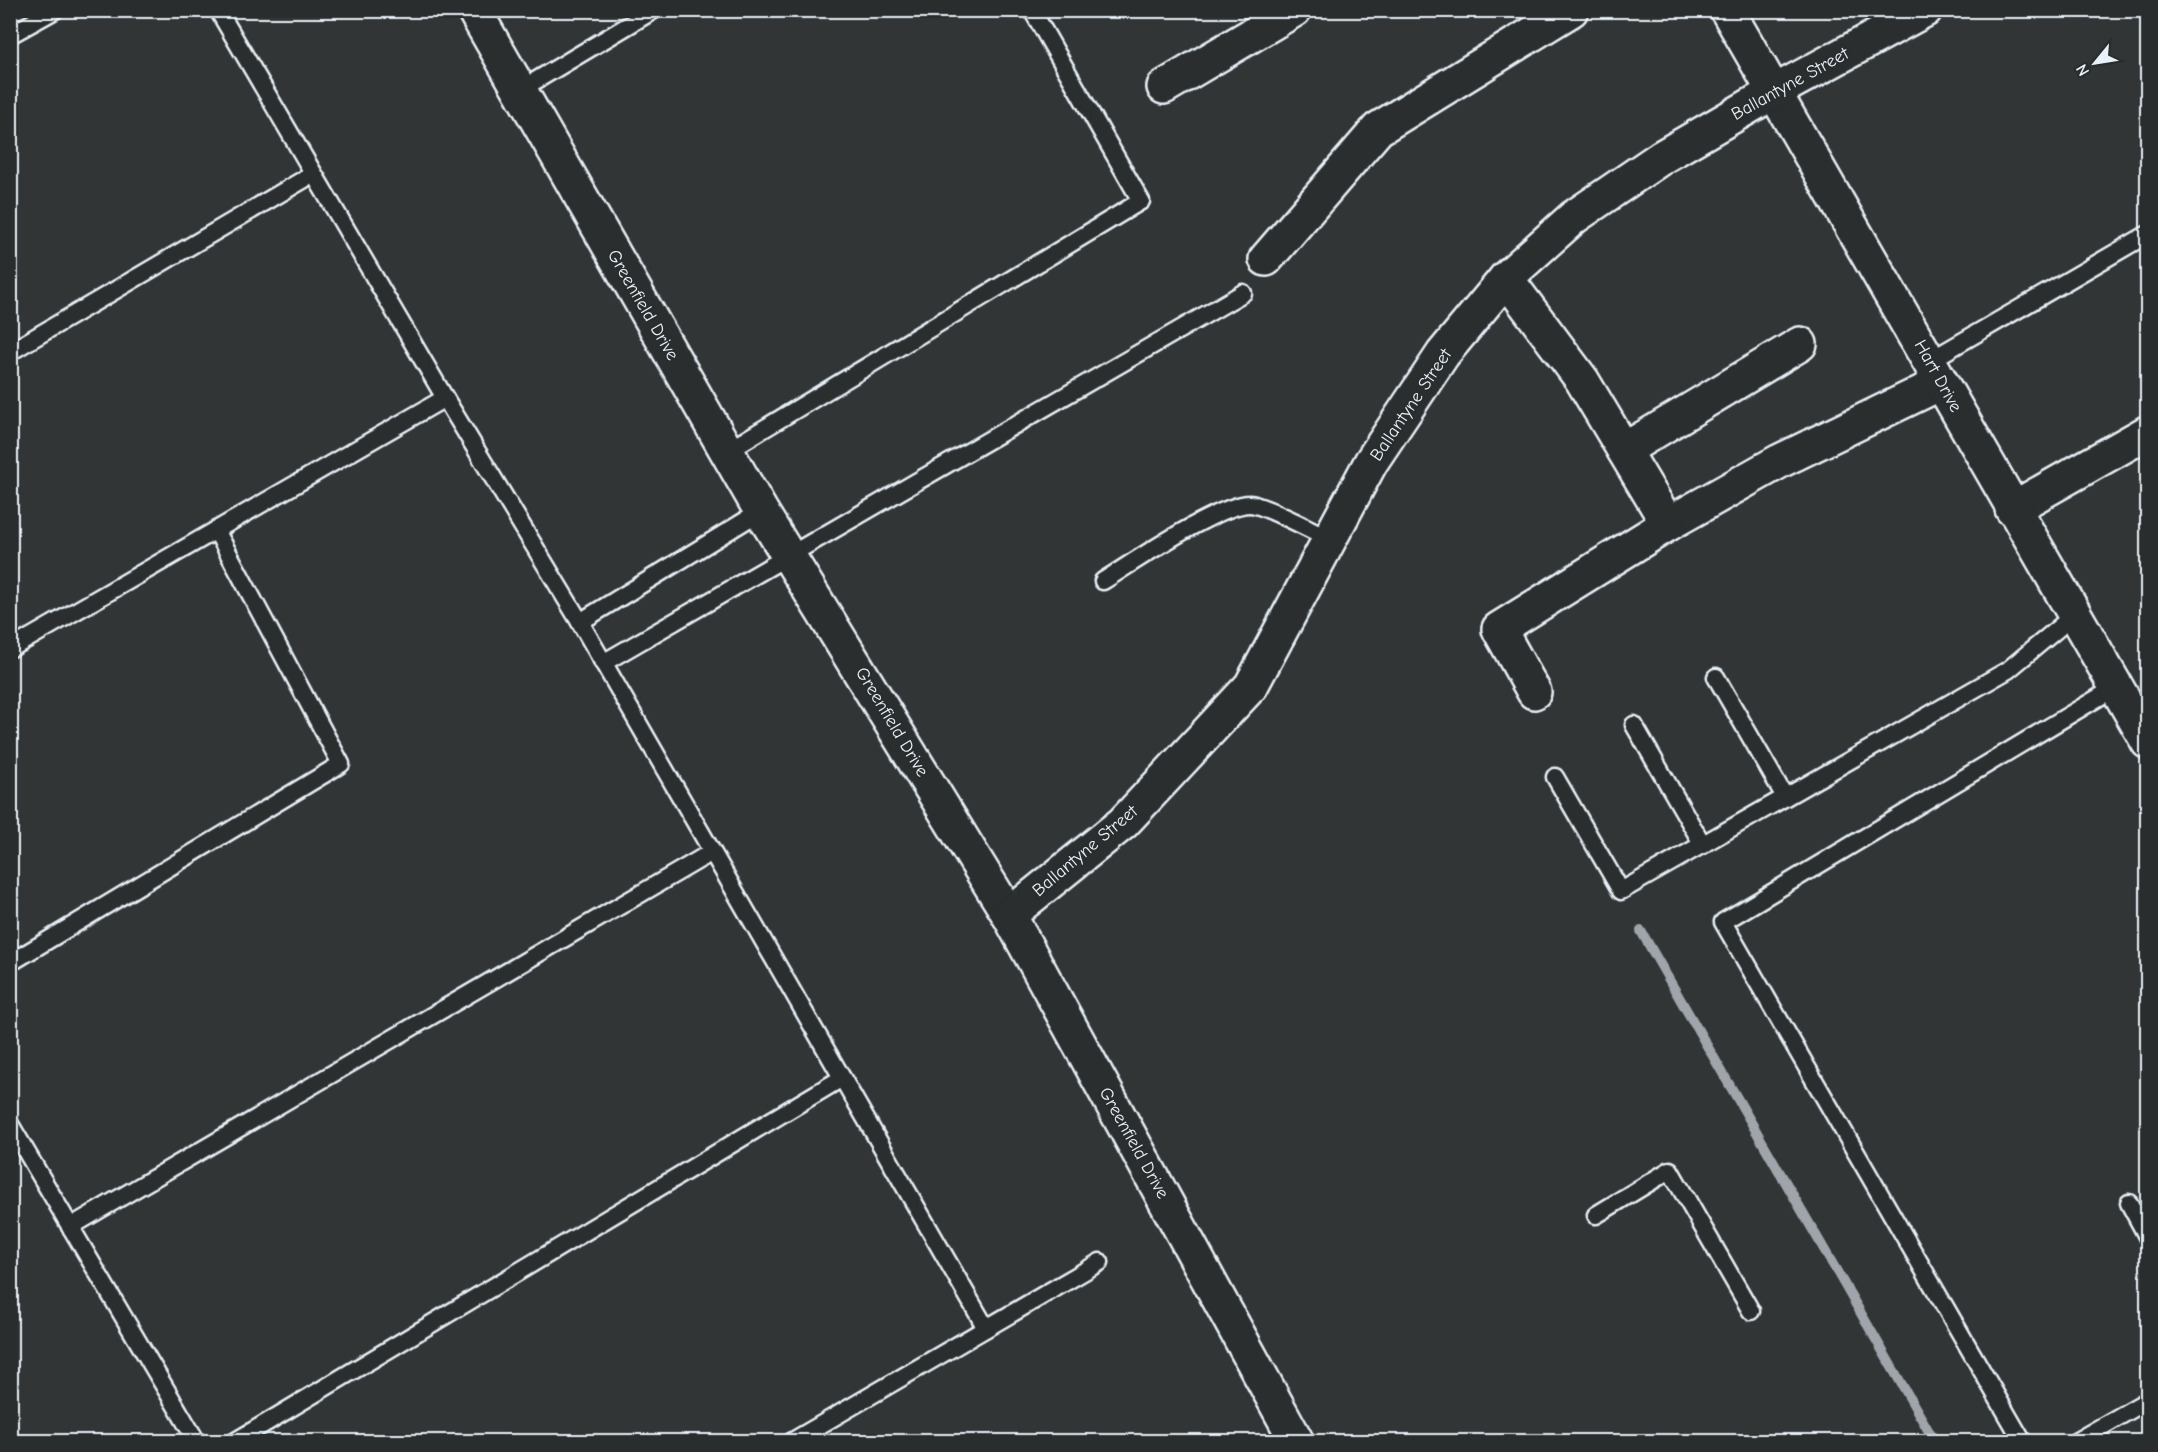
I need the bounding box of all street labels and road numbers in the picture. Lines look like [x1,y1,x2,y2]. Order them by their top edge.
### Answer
street label: Ballantyne Street [1728,43,1853,125]
street label: Greenfield Drive [603,246,683,364]
street label: Hart Drive [1910,336,1966,416]
street label: Ballantyne Street [1366,344,1457,465]
street label: Greenfield Drive [851,663,933,781]
street label: Ballantyne Street [1028,800,1143,901]
street label: Greenfield Drive [1095,1084,1173,1202]

